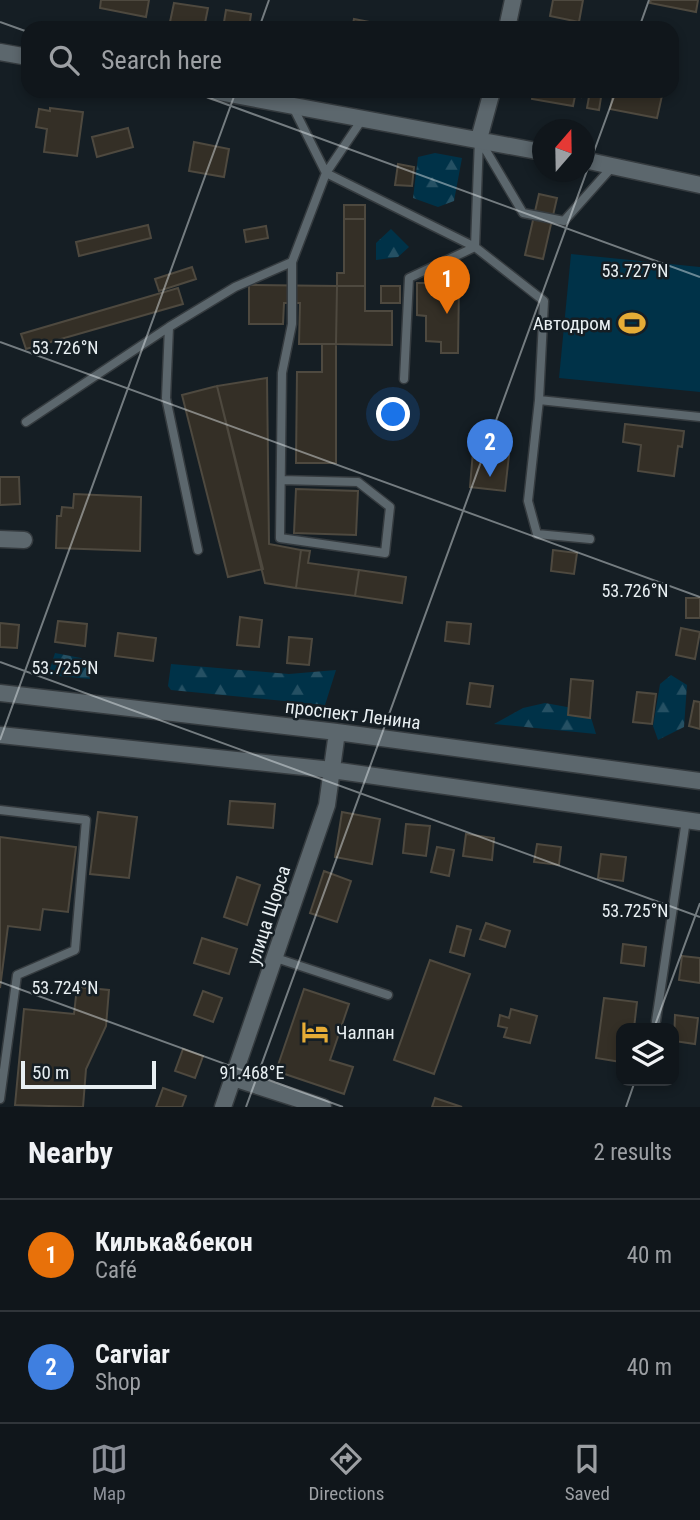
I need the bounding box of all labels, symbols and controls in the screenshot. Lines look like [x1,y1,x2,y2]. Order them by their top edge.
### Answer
search box [21,21,679,98]
icon: search [45,41,83,79]
text: Search here [101,45,222,75]
north arrow [532,119,595,182]
pin: 1 [424,256,470,314]
text: 53.727°N [601,260,669,281]
sports icon: Автодром [617,308,647,338]
place label: Автодром [533,312,611,335]
text: 53.726°N [31,337,99,358]
your location [376,397,410,431]
pin: 2 [467,419,513,477]
text: 53.726°N [601,580,669,601]
text: 53.725°N [31,657,99,678]
street label: проспект Ленина [284,695,422,734]
street label: улица Щорса [242,863,295,968]
text: 53.725°N [601,900,669,921]
text: 53.724°N [31,977,99,998]
hotel icon: Чалпан [300,1017,330,1047]
place label: Чалпан [336,1021,395,1044]
map controls [616,1023,679,1086]
button: layers [616,1023,679,1086]
scale bar [21,1058,156,1090]
text: 50 m [32,1061,69,1084]
text: 91.468°E [220,1062,284,1083]
text: Nearby [28,1135,113,1170]
text: 2 results [594,1139,672,1166]
text: Килька&бекон [95,1227,253,1257]
text: 1 [45,1242,57,1269]
text: 40 m [627,1242,672,1269]
text: Café [95,1257,137,1284]
text: Carviar [95,1339,170,1369]
text: 2 [45,1354,57,1381]
text: 40 m [627,1354,672,1381]
text: Shop [95,1369,141,1396]
tab: Map [90,1440,128,1505]
tab: Directions [308,1440,384,1505]
tab: Saved [565,1440,610,1505]

